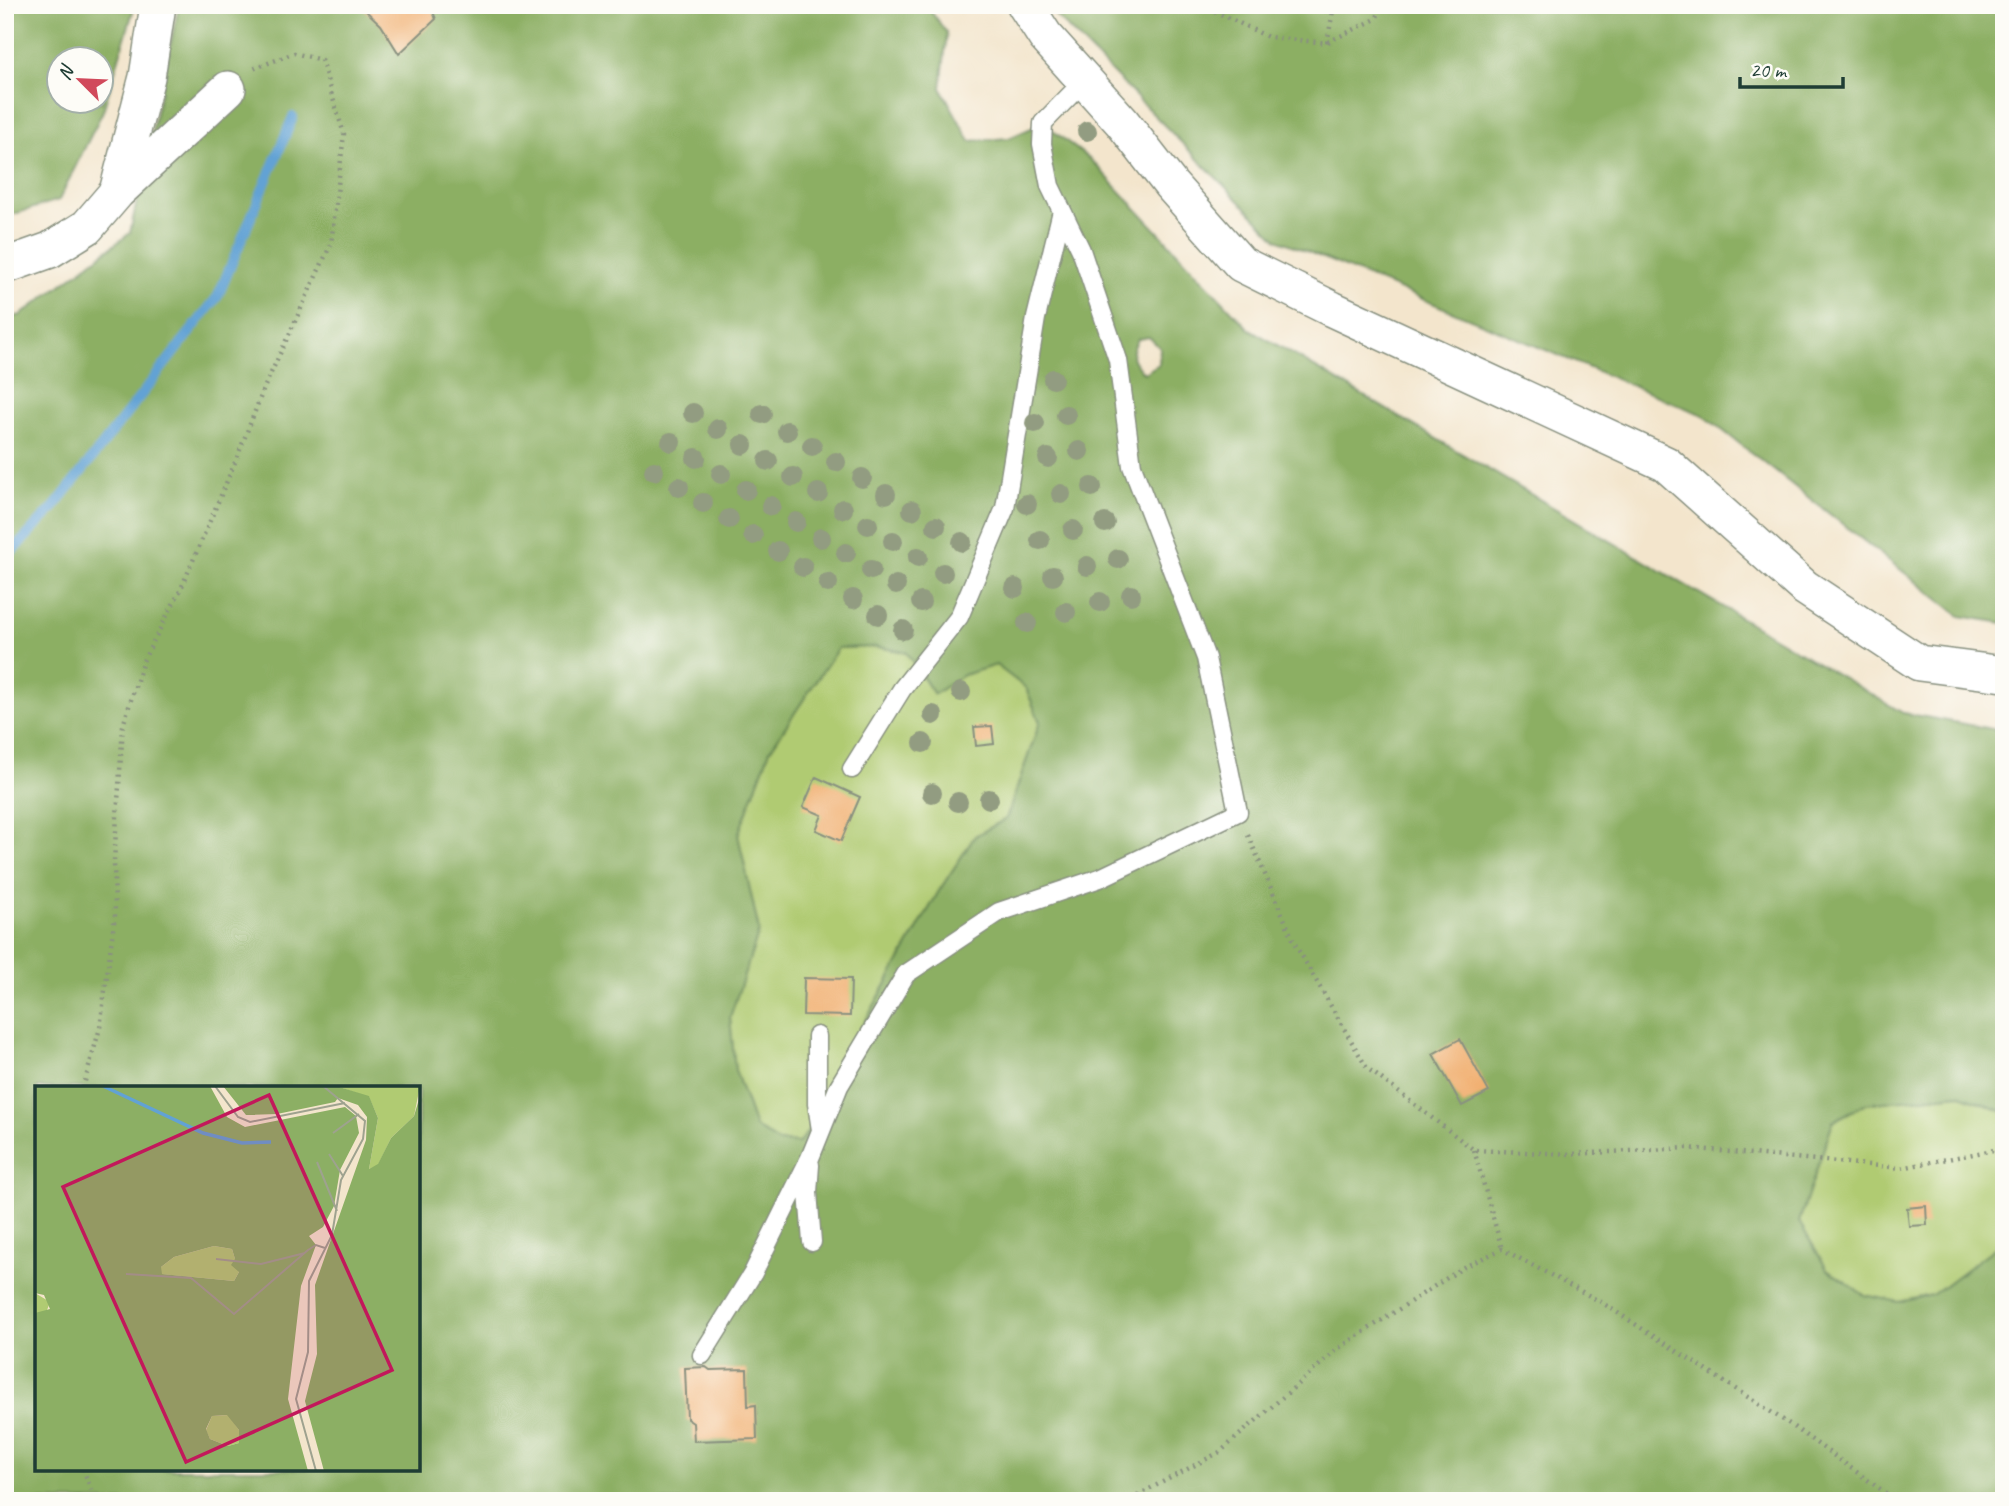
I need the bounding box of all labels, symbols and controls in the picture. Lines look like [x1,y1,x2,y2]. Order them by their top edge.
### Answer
north arrow [46,46,116,116]
scale bar [1740,46,1843,90]
text: 20 m [1750,57,1788,83]
text: N [52,60,80,84]
inset map [35,1086,420,1471]

